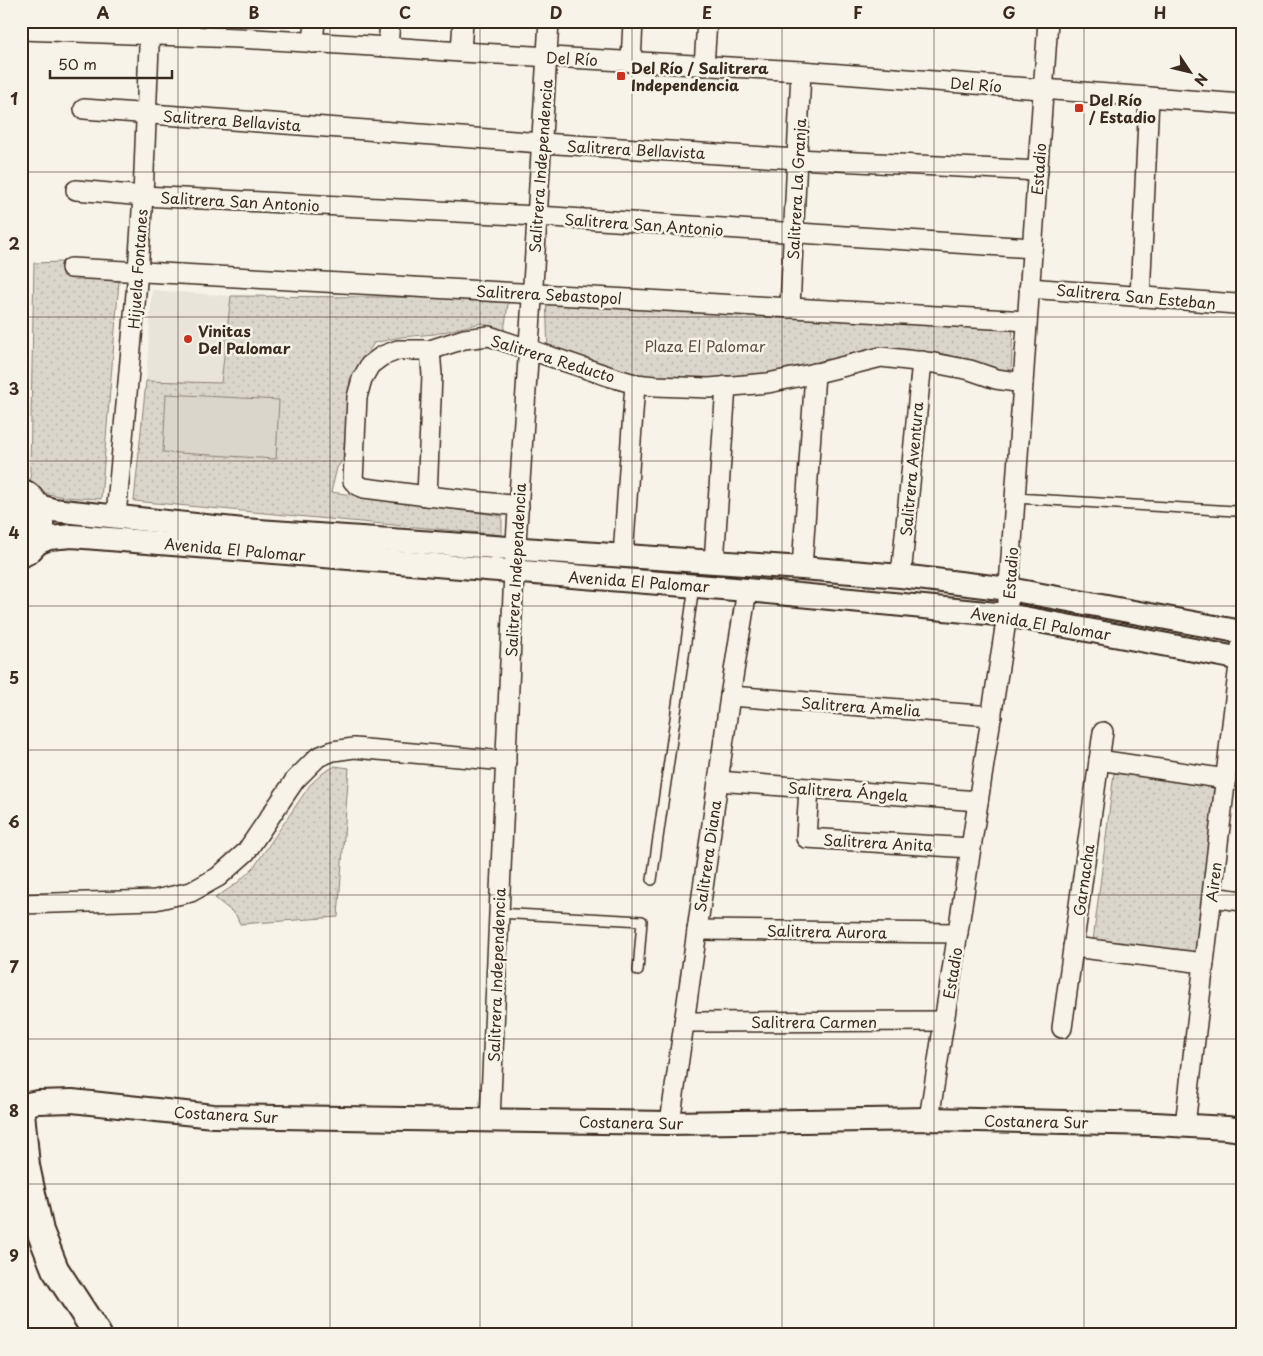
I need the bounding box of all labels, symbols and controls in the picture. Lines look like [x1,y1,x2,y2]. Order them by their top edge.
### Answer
text: A [97,0,110,24]
text: B [249,0,260,24]
text: C [399,0,411,24]
text: D [550,0,562,24]
text: E [702,0,712,24]
text: F [853,0,863,24]
text: G [1002,0,1016,24]
text: H [1154,0,1166,24]
street label: Del Río [546,45,598,71]
scale bar [50,48,172,80]
north arrow [1166,48,1216,98]
text: 50 m [58,52,97,75]
place label: Del Río / Salitrera Independencia [631,56,769,96]
text: N [1189,69,1213,90]
marker: Del Río / Salitrera Independencia [615,70,627,82]
street label: Del Río [949,71,1003,97]
street label: Salitrera Independencia [522,78,558,254]
text: 1 [10,86,18,110]
place label: Del Río / Estadio [1088,88,1156,128]
marker: Del Río / Estadio [1073,102,1085,114]
street label: Salitrera Bellavista [162,104,302,136]
street label: Salitrera La Granja [781,117,811,260]
street label: Salitrera Bellavista [566,134,706,164]
street label: Estadio [1025,142,1051,196]
street label: Salitrera San Antonio [160,185,320,217]
street label: Salitrera San Antonio [564,207,724,241]
street label: Hijuela Fontanes [121,208,153,330]
text: 2 [8,231,20,255]
street label: Salitrera San Esteban [1055,278,1217,314]
street label: Salitrera Sebastopol [475,279,623,309]
place label: Vinitas Del Palomar [198,319,291,359]
street label: Salitrera Reducto [488,328,618,388]
marker: Vinitas Del Palomar [182,333,194,345]
park label: Plaza El Palomar [644,334,766,357]
text: 3 [9,376,19,400]
street label: Salitrera Aventura [894,400,928,537]
street label: Salitrera Independencia [499,482,531,658]
text: 4 [9,520,20,544]
street label: Avenida El Palomar [163,531,307,567]
street label: Estadio [997,546,1023,600]
street label: Avenida El Palomar [568,565,710,597]
street label: Avenida El Palomar [969,601,1113,645]
text: 5 [9,665,19,689]
street label: Salitrera Amelia [800,690,922,722]
street label: Salitrera Ángela [787,775,909,807]
street label: Salitrera Diana [688,798,726,913]
text: 6 [8,809,20,833]
street label: Salitrera Anita [823,828,934,856]
street label: Garnacha [1067,842,1100,917]
street label: Airen [1199,861,1227,903]
street label: Salitrera Independencia [481,887,511,1062]
street label: Salitrera Aurora [767,918,888,944]
street label: Estadio [937,945,967,1001]
text: 7 [9,954,19,978]
street label: Salitrera Carmen [751,1010,877,1033]
text: 8 [9,1098,19,1122]
street label: Costanera Sur [173,1100,279,1128]
street label: Costanera Sur [984,1109,1088,1133]
street label: Costanera Sur [579,1110,683,1134]
text: 9 [9,1243,19,1267]

